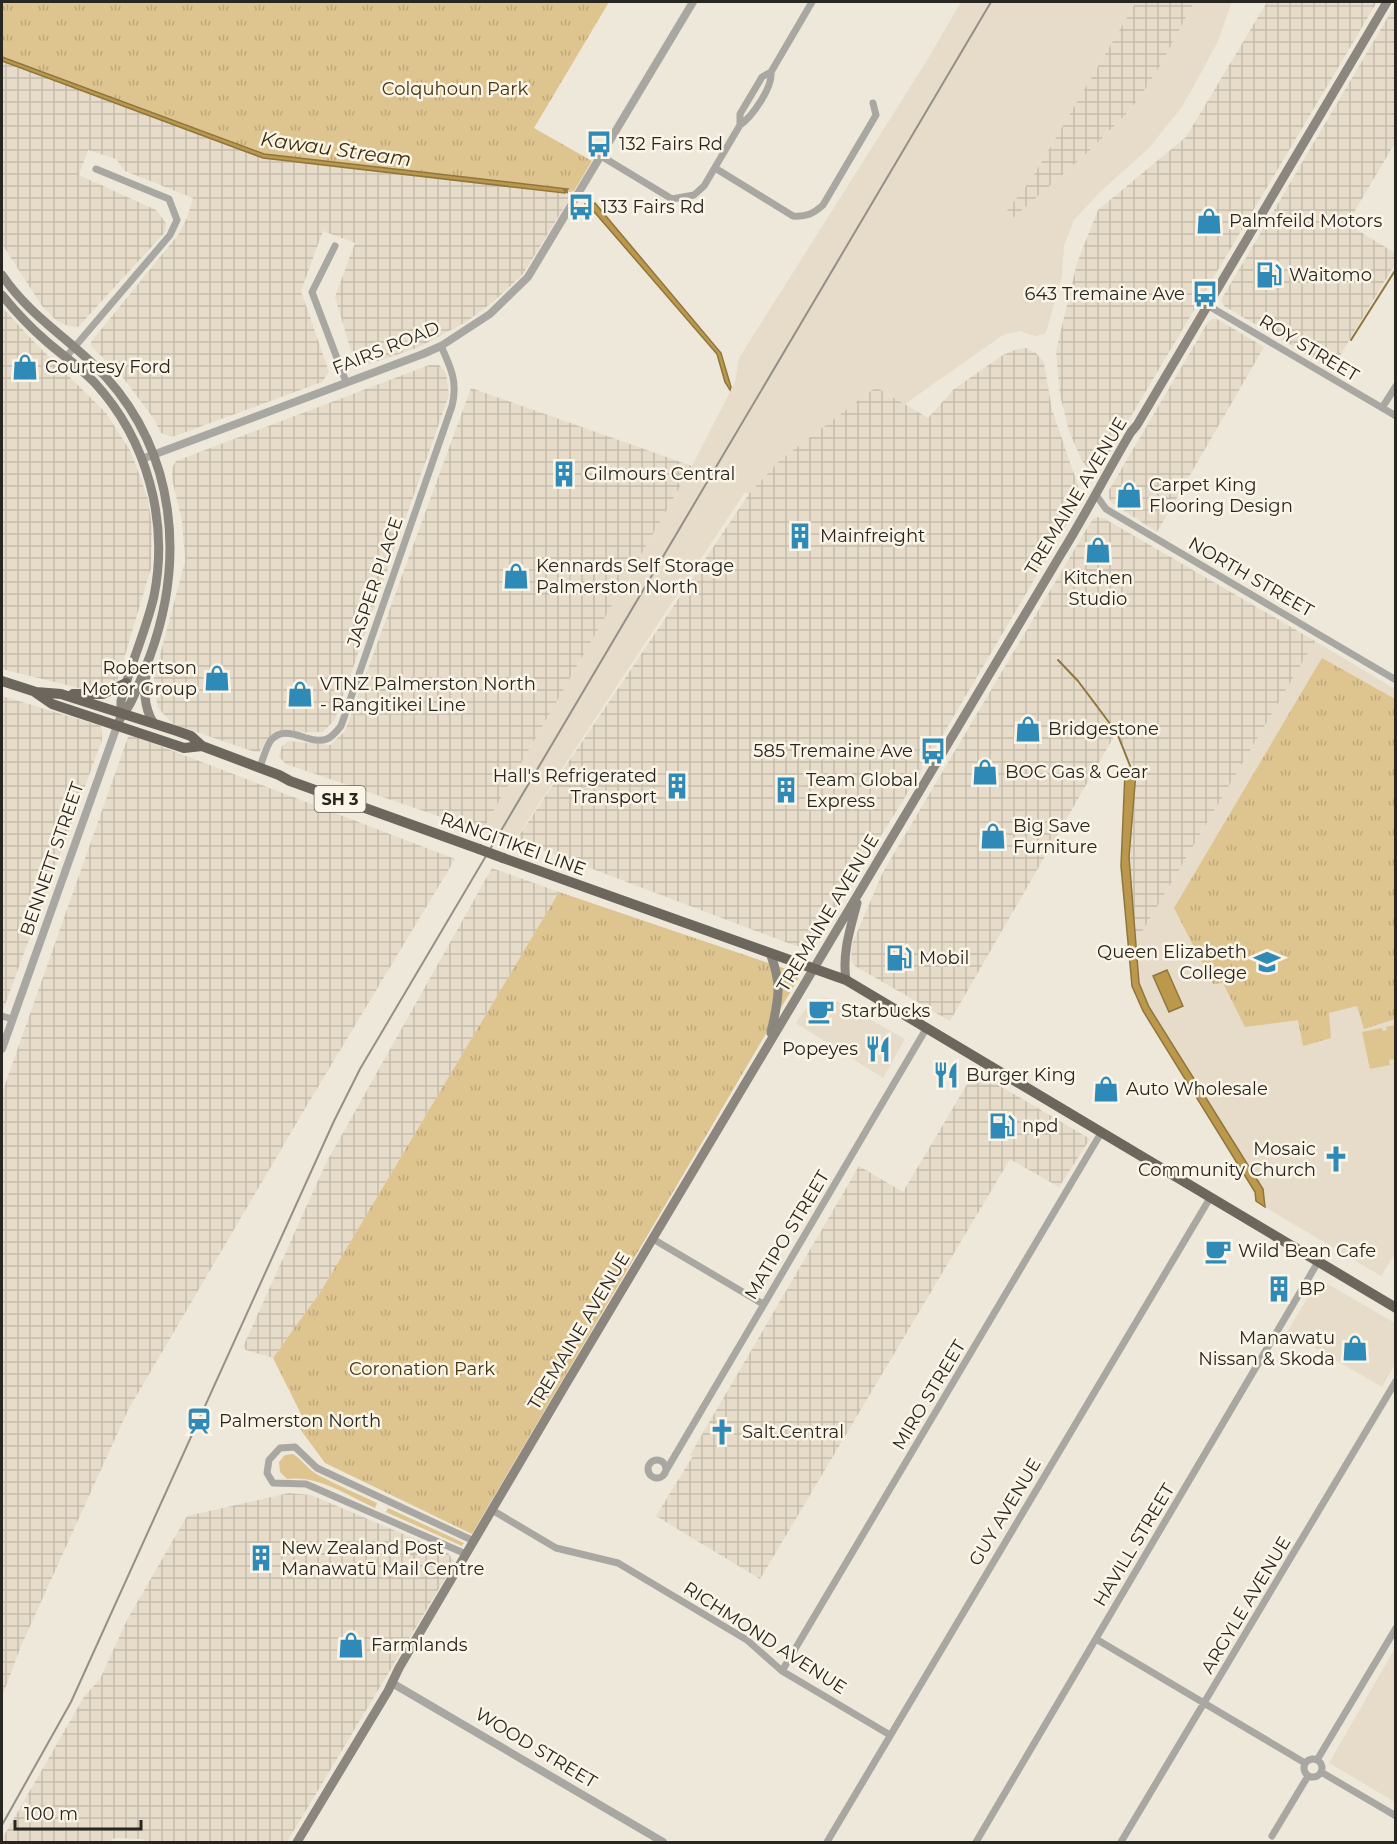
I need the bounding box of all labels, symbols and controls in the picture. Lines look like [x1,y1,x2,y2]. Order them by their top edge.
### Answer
park label: Colquhoun Park [382,78,528,100]
water label: Kawau Stream [259,127,413,171]
bus stop icon: 132 Fairs Rd [584,129,614,159]
place label: 132 Fairs Rd [619,133,723,155]
bus stop icon: 133 Fairs Rd [566,192,596,222]
place label: 133 Fairs Rd [601,196,705,218]
shop icon: Palmfeild Motors [1194,206,1224,236]
place label: Palmfeild Motors [1229,210,1383,232]
fuel station icon: Waitomo [1254,260,1284,290]
place label: Waitomo [1289,264,1372,286]
bus stop icon: 643 Tremaine Ave [1190,279,1220,309]
place label: 643 Tremaine Ave [1024,283,1185,305]
street label: ROY STREET [1255,310,1363,387]
street label: FAIRS ROAD [329,317,443,379]
shop icon: Courtesy Ford [10,352,40,382]
place label: Courtesy Ford [45,356,171,378]
street label: TREMAINE AVENUE [1020,413,1132,579]
building icon: Gilmours Central [549,459,579,489]
place label: Gilmours Central [584,463,735,485]
place label: Carpet King Flooring Design [1149,474,1293,517]
shop icon: Carpet King Flooring Design [1114,480,1144,510]
street label: JASPER PLACE [342,514,408,651]
building icon: Mainfreight [785,521,815,551]
place label: Mainfreight [820,525,925,547]
street label: NORTH STREET [1184,532,1318,622]
shop icon: Kitchen Studio [1083,535,1113,565]
place label: Kennards Self Storage Palmerston North [536,555,734,598]
shop icon: Kennards Self Storage Palmerston North [501,561,531,591]
place label: Kitchen Studio [1063,567,1133,610]
place label: Robertson Motor Group [82,657,197,700]
shop icon: Robertson Motor Group [202,663,232,693]
place label: VTNZ Palmerston North - Rangitikei Line [320,673,536,716]
shop icon: VTNZ Palmerston North - Rangitikei Line [285,679,315,709]
shop icon: Bridgestone [1013,714,1043,744]
place label: Bridgestone [1048,718,1159,740]
bus stop icon: 585 Tremaine Ave [918,736,948,766]
place label: 585 Tremaine Ave [753,740,913,762]
shop icon: BOC Gas & Gear [970,757,1000,787]
place label: BOC Gas & Gear [1005,761,1148,783]
place label: Hall's Refrigerated Transport [493,765,657,808]
place label: Team Global Express [806,769,918,812]
building icon: Hall's Refrigerated Transport [662,771,692,801]
building icon: Team Global Express [771,775,801,805]
street label: BENNETT STREET [15,779,89,939]
road number: SH 3 [314,786,366,812]
street label: RANGITIKEI LINE [437,807,589,881]
place label: Big Save Furniture [1013,815,1097,858]
shop icon: Big Save Furniture [978,821,1008,851]
street label: TREMAINE AVENUE [772,830,884,996]
place label: Queen Elizabeth College [1097,941,1247,984]
fuel station icon: Mobil [884,943,914,973]
place label: Mobil [919,947,969,969]
school or university icon: Queen Elizabeth College [1252,947,1282,977]
cafe icon: Starbucks [806,996,836,1026]
place label: Starbucks [841,1000,930,1022]
restaurant icon: Popeyes [863,1034,893,1064]
place label: Popeyes [782,1038,858,1060]
restaurant icon: Burger King [931,1060,961,1090]
place label: Burger King [966,1064,1076,1086]
shop icon: Auto Wholesale [1091,1074,1121,1104]
place label: Auto Wholesale [1126,1078,1268,1100]
fuel station icon: npd [987,1111,1017,1141]
place label: npd [1022,1115,1059,1137]
place label: Mosaic Community Church [1138,1138,1316,1181]
church icon: Mosaic Community Church [1321,1144,1351,1174]
street label: MATIPO STREET [740,1166,835,1304]
cafe icon: Wild Bean Cafe [1203,1236,1233,1266]
place label: Wild Bean Cafe [1238,1240,1376,1262]
street label: TREMAINE AVENUE [523,1248,635,1414]
building icon: BP [1264,1274,1294,1304]
place label: BP [1299,1278,1326,1300]
place label: Manawatu Nissan & Skoda [1198,1327,1335,1370]
shop icon: Manawatu Nissan & Skoda [1340,1333,1370,1363]
street label: MIRO STREET [888,1336,971,1454]
park label: Coronation Park [349,1358,495,1380]
station icon: Palmerston North [184,1406,214,1436]
place label: Palmerston North [219,1410,381,1432]
church icon: Salt.Central [707,1417,737,1447]
place label: Salt.Central [742,1421,844,1443]
street label: GUY AVENUE [964,1454,1046,1570]
street label: HAVILL STREET [1089,1479,1180,1610]
street label: ARGYLE AVENUE [1196,1533,1296,1677]
place label: New Zealand Post Manawatū Mail Centre [281,1537,485,1580]
building icon: New Zealand Post Manawatū Mail Centre [246,1543,276,1573]
street label: RICHMOND AVENUE [679,1577,851,1699]
shop icon: Farmlands [336,1630,366,1660]
place label: Farmlands [371,1634,468,1656]
street label: WOOD STREET [471,1703,601,1793]
scale bar [15,1793,141,1831]
text: 100 m [24,1803,78,1825]

